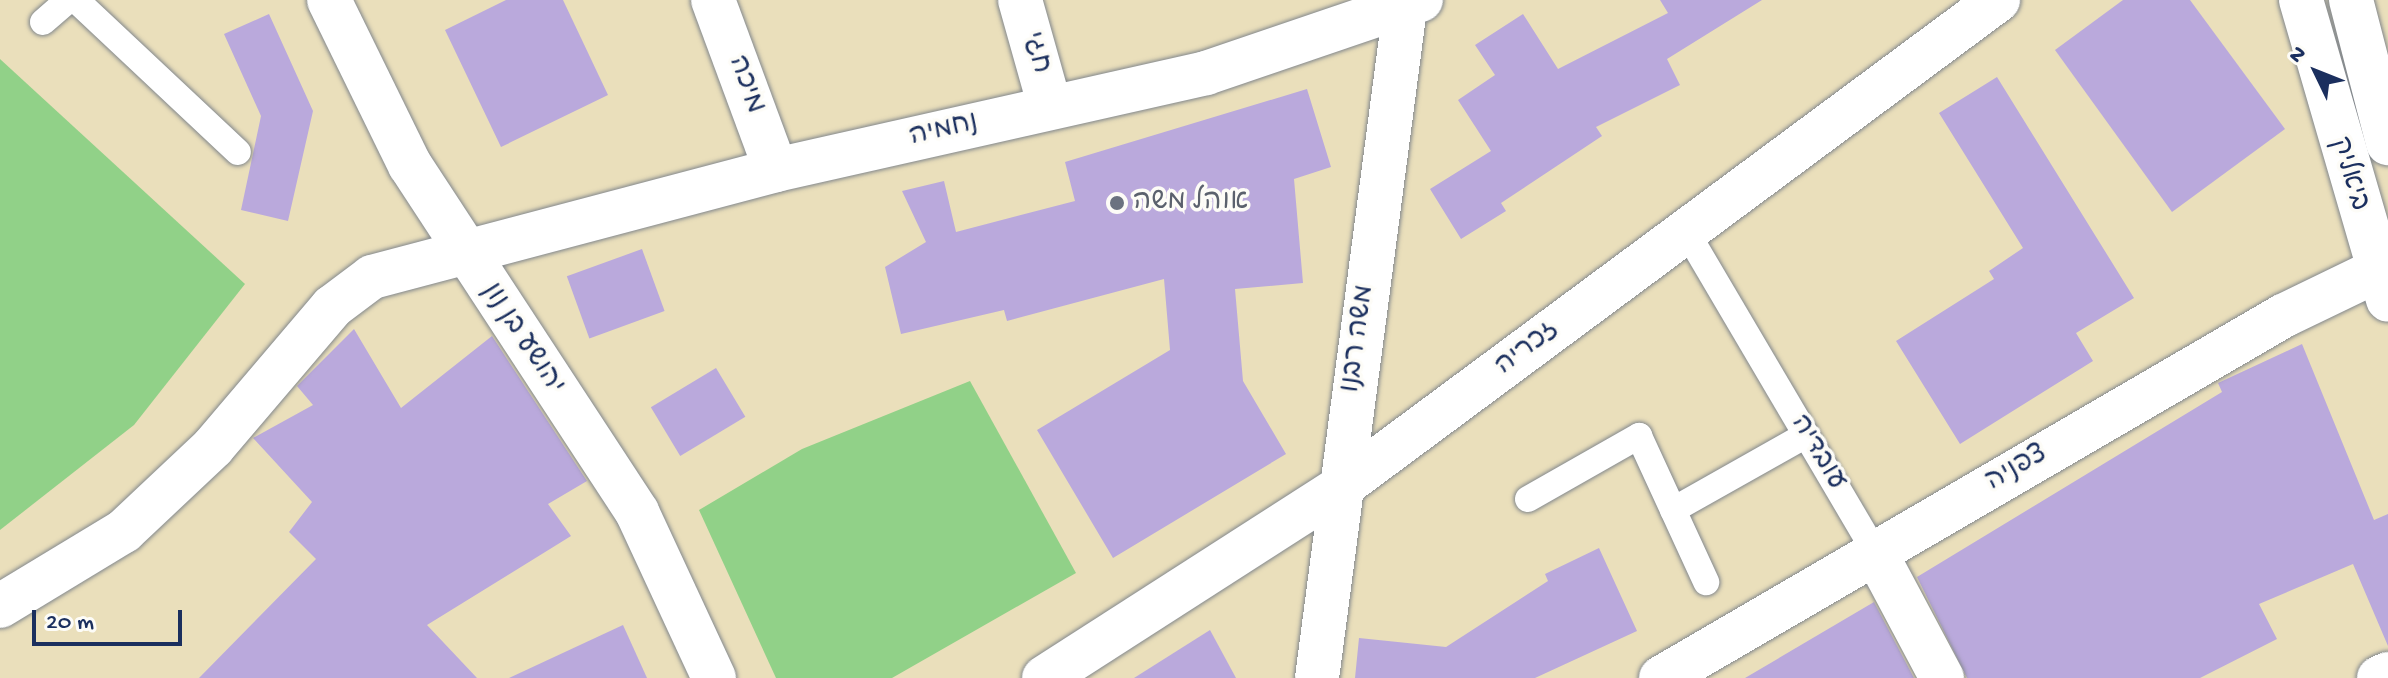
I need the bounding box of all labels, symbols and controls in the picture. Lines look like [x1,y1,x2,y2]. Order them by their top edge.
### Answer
street label: חגי [1013,28,1057,78]
north arrow [2276,32,2356,112]
text: N [2284,42,2313,70]
street label: מיכה [719,51,771,119]
street label: נחמיה [906,107,982,155]
street label: ביאליק [2321,133,2375,215]
place label: אוהל משה [1133,186,1248,220]
marker: אוהל משה [1108,194,1126,212]
street label: יהושע בן נון [473,277,571,401]
street label: משה רבנו [1335,283,1383,395]
street label: זכריה [1489,314,1567,384]
street label: עובדיה [1782,409,1852,497]
street label: צפניה [1980,438,2054,500]
scale bar [36,594,186,644]
text: 20 m [46,609,94,638]

